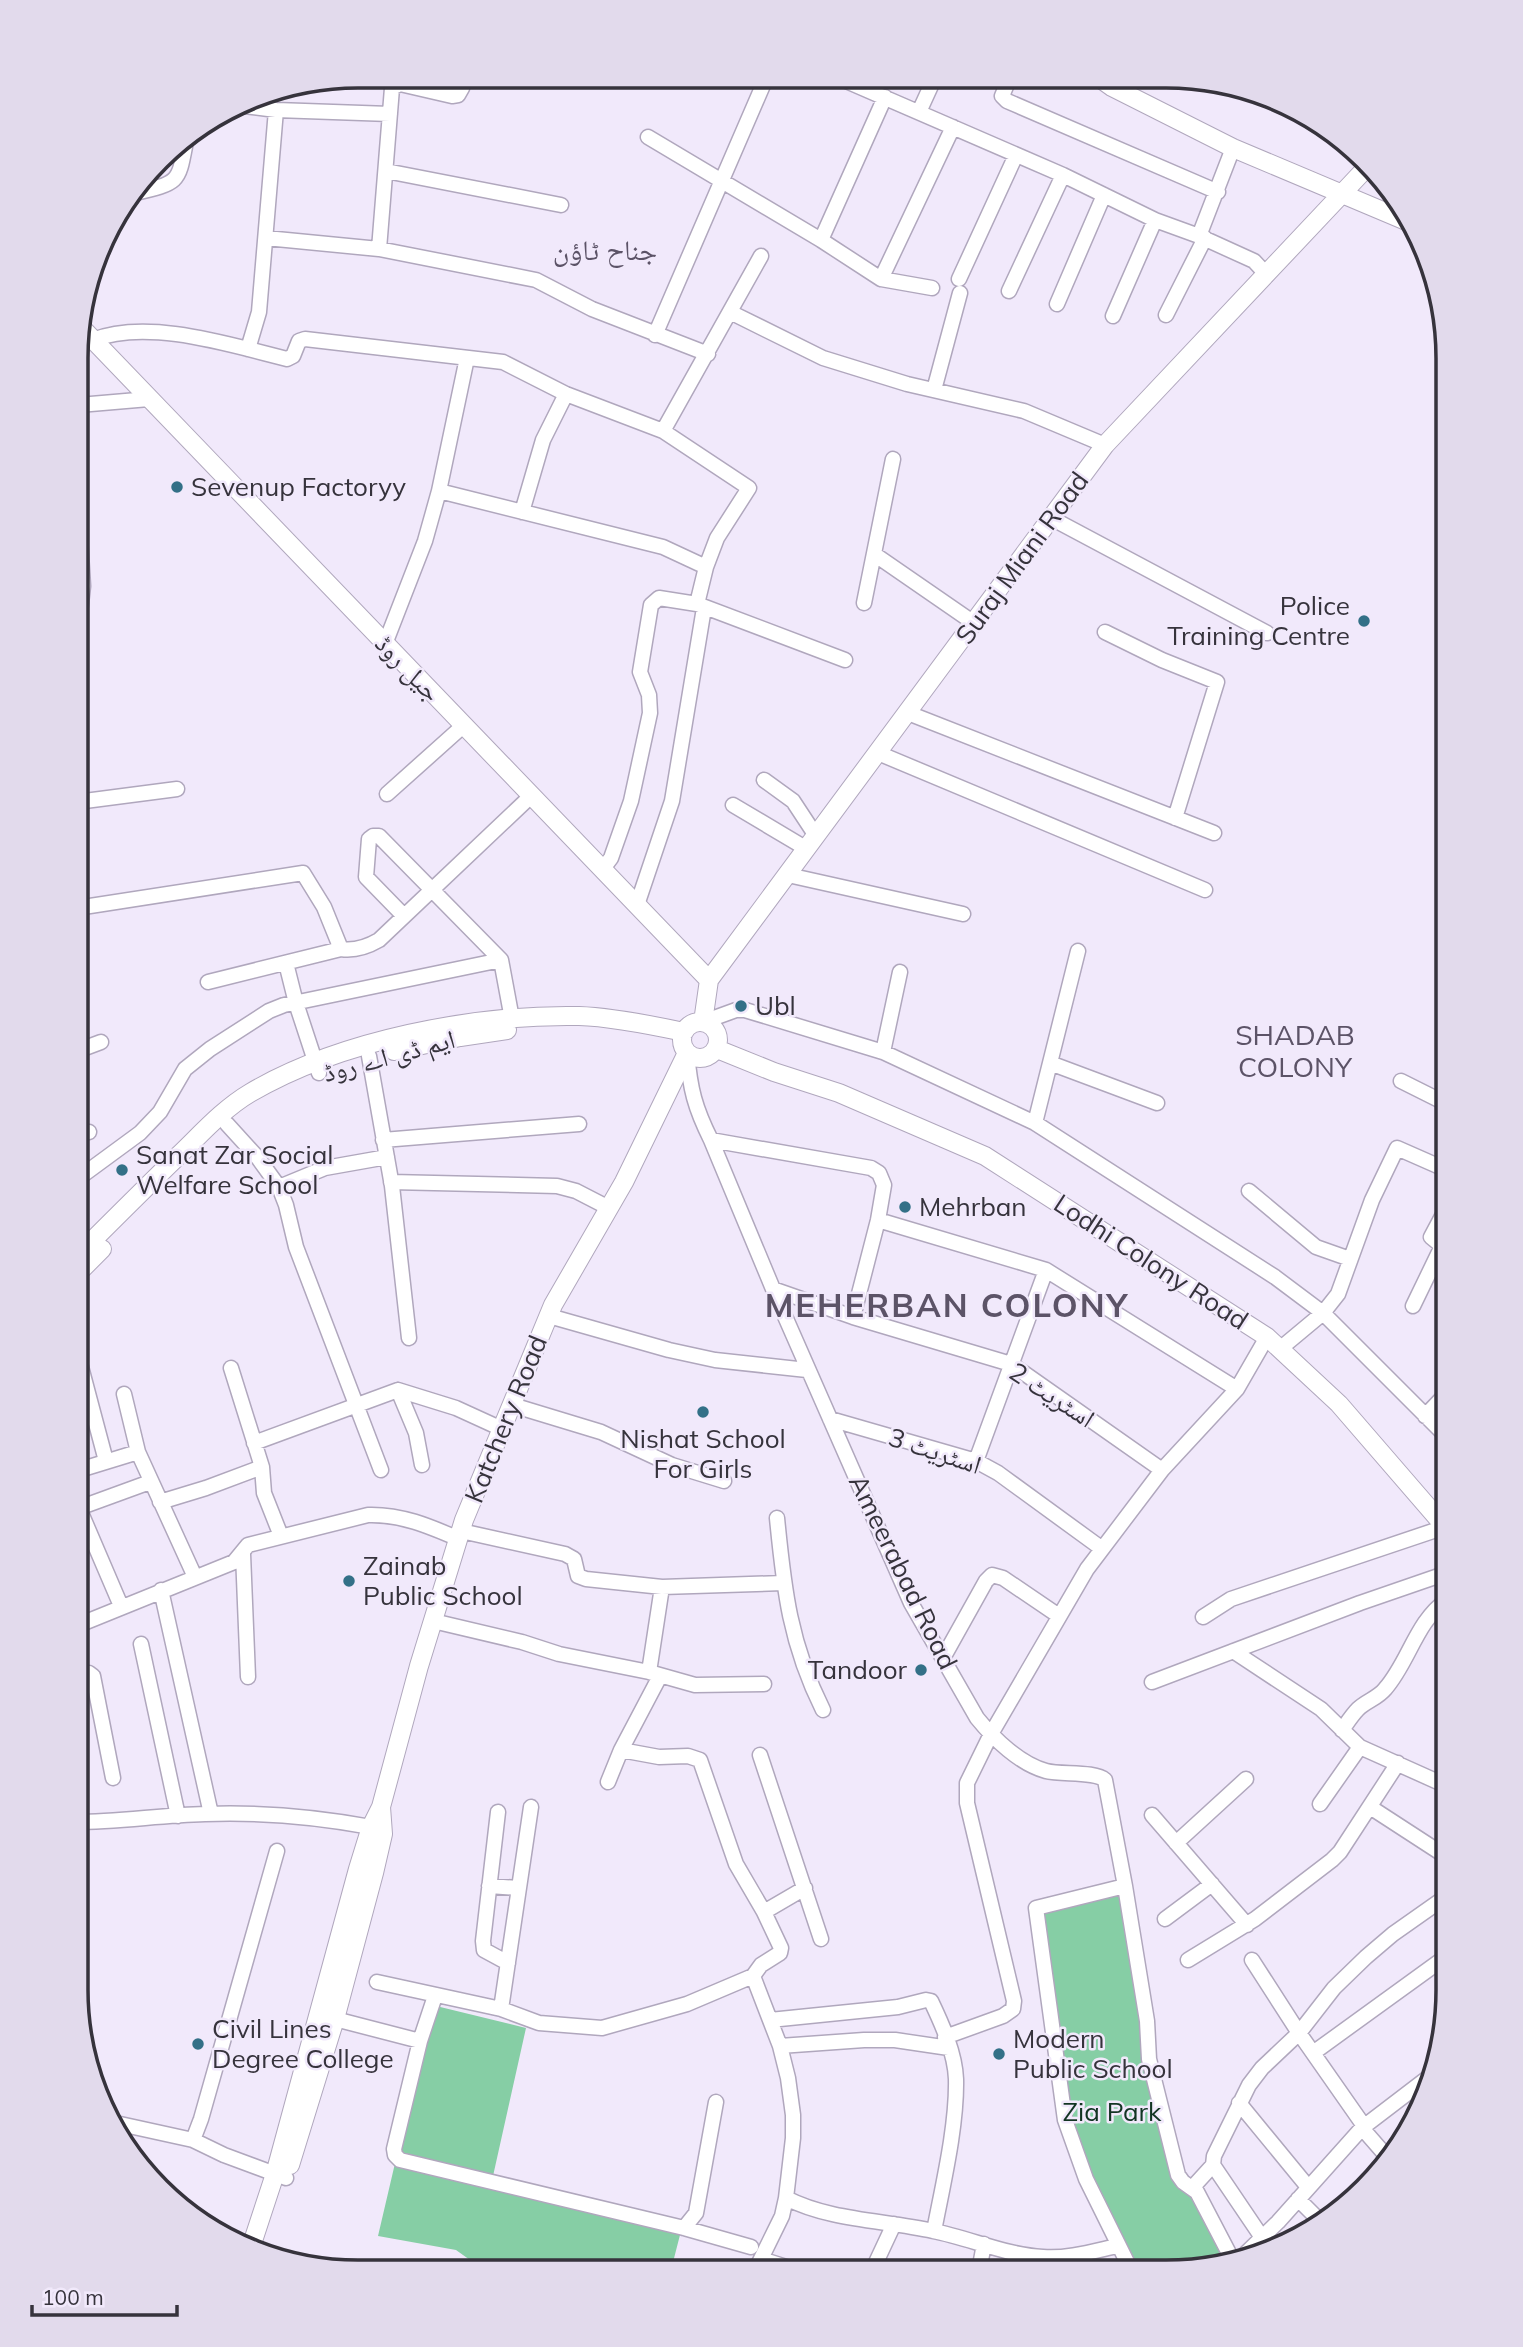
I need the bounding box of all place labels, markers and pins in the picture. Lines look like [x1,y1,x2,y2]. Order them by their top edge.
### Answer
place label: Sevenup Factoryy [191,470,406,503]
marker: Sevenup Factoryy [169,479,185,495]
place label: Police Training Centre [1167,589,1350,652]
marker: Police Training Centre [1356,613,1372,629]
place label: Ubl [755,989,796,1022]
marker: Ubl [733,998,749,1014]
place label: Sanat Zar Social Welfare School [136,1138,333,1201]
marker: Sanat Zar Social Welfare School [114,1162,130,1178]
place label: Mehrban [919,1190,1027,1223]
marker: Mehrban [897,1199,913,1215]
marker: Nishat School For Girls [695,1404,711,1420]
place label: Nishat School For Girls [620,1422,786,1485]
place label: Zainab Public School [363,1549,523,1612]
marker: Zainab Public School [341,1573,357,1589]
place label: Tandoor [808,1653,908,1686]
marker: Tandoor [913,1662,929,1678]
place label: Civil Lines Degree College [212,2012,394,2075]
place label: Modern Public School [1013,2022,1173,2085]
marker: Civil Lines Degree College [190,2036,206,2052]
marker: Modern Public School [991,2046,1007,2062]

